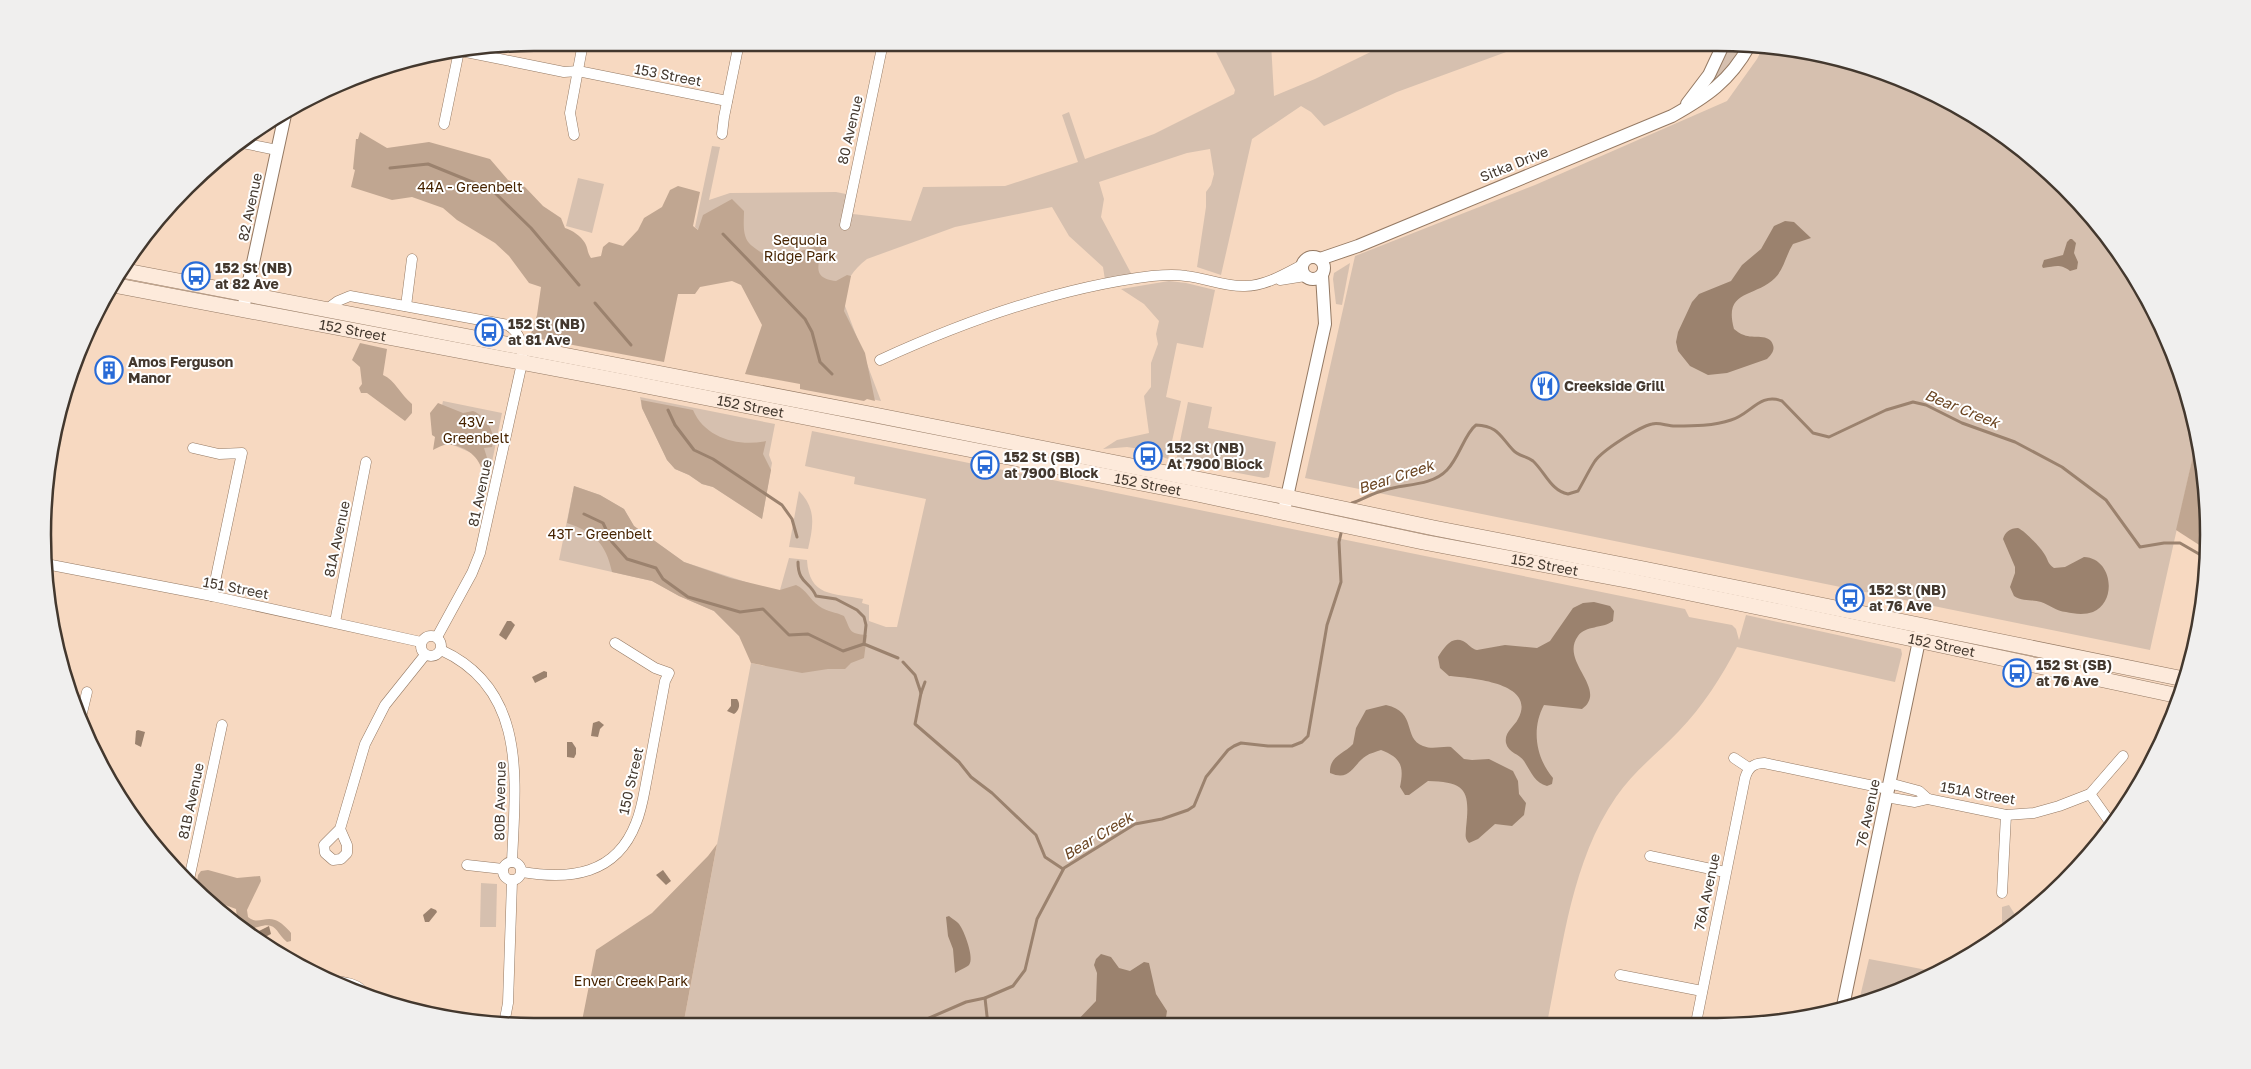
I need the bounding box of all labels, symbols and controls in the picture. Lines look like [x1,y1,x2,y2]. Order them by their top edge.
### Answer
street label: 153 Street [633,60,703,89]
street label: 80 Avenue [833,94,866,166]
street label: Sitka Drive [1477,142,1550,185]
street label: 82 Avenue [234,171,265,243]
park label: 44A - Greenbelt [417,178,523,195]
park label: Sequoia Ridge Park [764,231,836,264]
place label: 152 St (NB) at 82 Ave [215,259,292,292]
bus stop icon: 152 St (NB) at 82 Ave [181,261,211,291]
street label: 152 Street [318,315,388,345]
place label: 152 St (NB) at 81 Ave [508,315,585,348]
bus stop icon: 152 St (NB) at 81 Ave [474,317,504,347]
place label: Amos Ferguson Manor [128,353,233,386]
building icon: Amos Ferguson Manor [94,355,124,385]
restaurant icon: Creekside Grill [1530,371,1560,401]
place label: Creekside Grill [1564,377,1665,394]
water label: Bear Creek [1923,385,2004,432]
street label: 152 Street [716,391,786,421]
park label: 43V - Greenbelt [443,413,509,446]
place label: 152 St (NB) At 7900 Block [1167,439,1263,472]
bus stop icon: 152 St (NB) At 7900 Block [1133,441,1163,471]
place label: 152 St (SB) at 7900 Block [1004,448,1099,481]
bus stop icon: 152 St (SB) at 7900 Block [970,450,1000,480]
water label: Bear Creek [1356,455,1437,497]
street label: 81 Avenue [464,458,495,528]
street label: 152 Street [1113,469,1183,499]
street label: 81A Avenue [320,499,353,579]
park label: 43T - Greenbelt [548,525,652,542]
street label: 152 Street [1510,550,1580,579]
street label: 151 Street [202,573,270,602]
place label: 152 St (NB) at 76 Ave [1869,581,1946,614]
bus stop icon: 152 St (NB) at 76 Ave [1835,583,1865,613]
street label: 152 Street [1907,629,1977,660]
place label: 152 St (SB) at 76 Ave [2036,656,2112,689]
bus stop icon: 152 St (SB) at 76 Ave [2002,658,2032,688]
street label: 150 Street [615,746,647,816]
street label: 81B Avenue [174,761,207,841]
street label: 80B Avenue [490,761,509,841]
street label: 76 Avenue [1852,777,1883,848]
street label: 151A Street [1939,778,2017,807]
water label: Bear Creek [1059,806,1137,863]
street label: 76A Avenue [1690,852,1723,932]
park label: Enver Creek Park [574,972,688,989]

